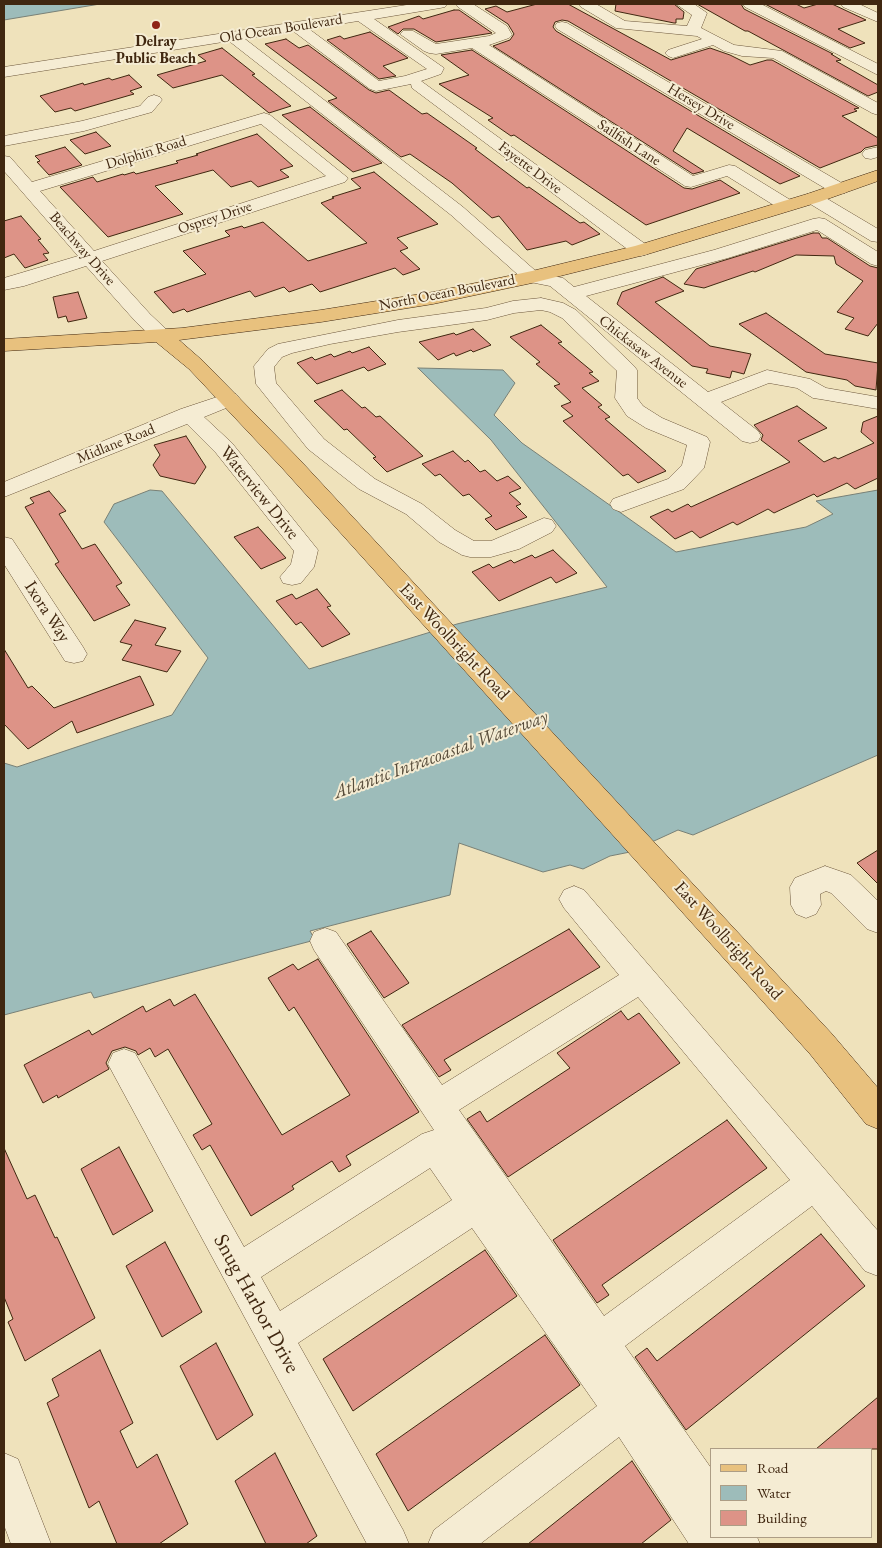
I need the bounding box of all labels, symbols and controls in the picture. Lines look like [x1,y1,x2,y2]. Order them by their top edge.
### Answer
street label: Old Ocean Boulevard [218,10,344,48]
marker: Delray Public Beach [150,19,162,31]
place label: Delray Public Beach [116,33,196,68]
street label: Hersey Drive [664,80,738,134]
street label: Sailfish Lane [594,116,664,170]
street label: Dolphin Road [103,132,189,174]
street label: Fayette Drive [494,138,566,198]
street label: Osprey Drive [176,198,254,238]
street label: Beachway Drive [45,209,119,289]
street label: North Ocean Boulevard [377,271,517,315]
street label: Chickasaw Avenue [595,312,691,392]
street label: Midlane Road [74,420,158,468]
street label: Waterview Drive [215,442,303,544]
street label: Ixora Way [19,577,75,647]
street label: East Woolbright Road [394,579,514,705]
water label: Atlantic Intracoastal Waterway [331,706,551,804]
street label: East Woolbright Road [669,877,787,1005]
street label: Snug Harbor Drive [207,1230,305,1378]
legend [710,1448,872,1538]
text: Road [757,1458,788,1477]
text: Water [757,1483,791,1502]
text: Building [757,1508,807,1527]

